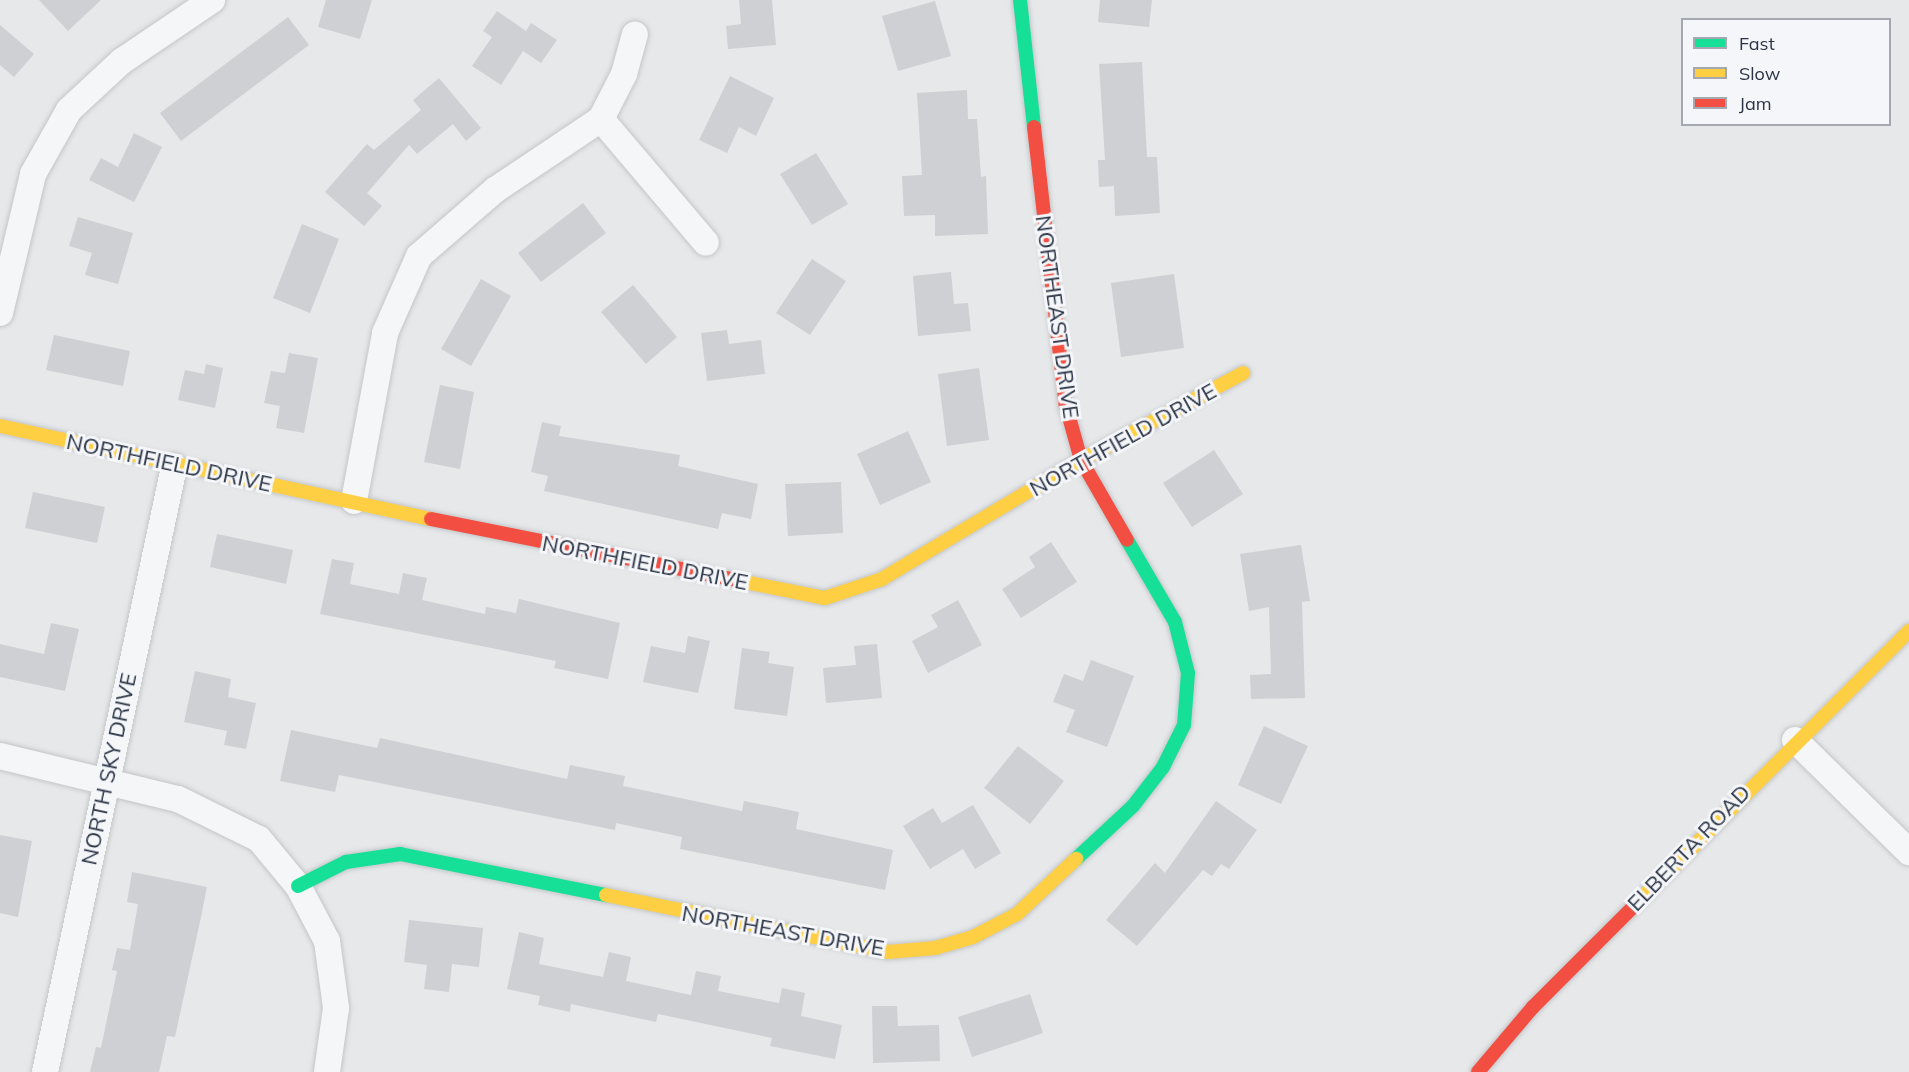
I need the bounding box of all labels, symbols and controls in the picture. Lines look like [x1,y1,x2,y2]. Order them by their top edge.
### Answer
legend [1681,18,1891,126]
text: Fast [1739,32,1775,55]
text: Slow [1739,62,1780,85]
text: Jam [1739,92,1772,115]
street label: NORTHEAST DRIVE [1030,214,1084,420]
street label: NORTHFIELD DRIVE [1025,378,1221,502]
street label: NORTHFIELD DRIVE [64,428,274,498]
street label: NORTHFIELD DRIVE [540,530,750,596]
street label: NORTH SKY DRIVE [76,671,142,867]
street label: ELBERTA ROAD [1622,779,1756,917]
street label: NORTHEAST DRIVE [680,900,886,962]

